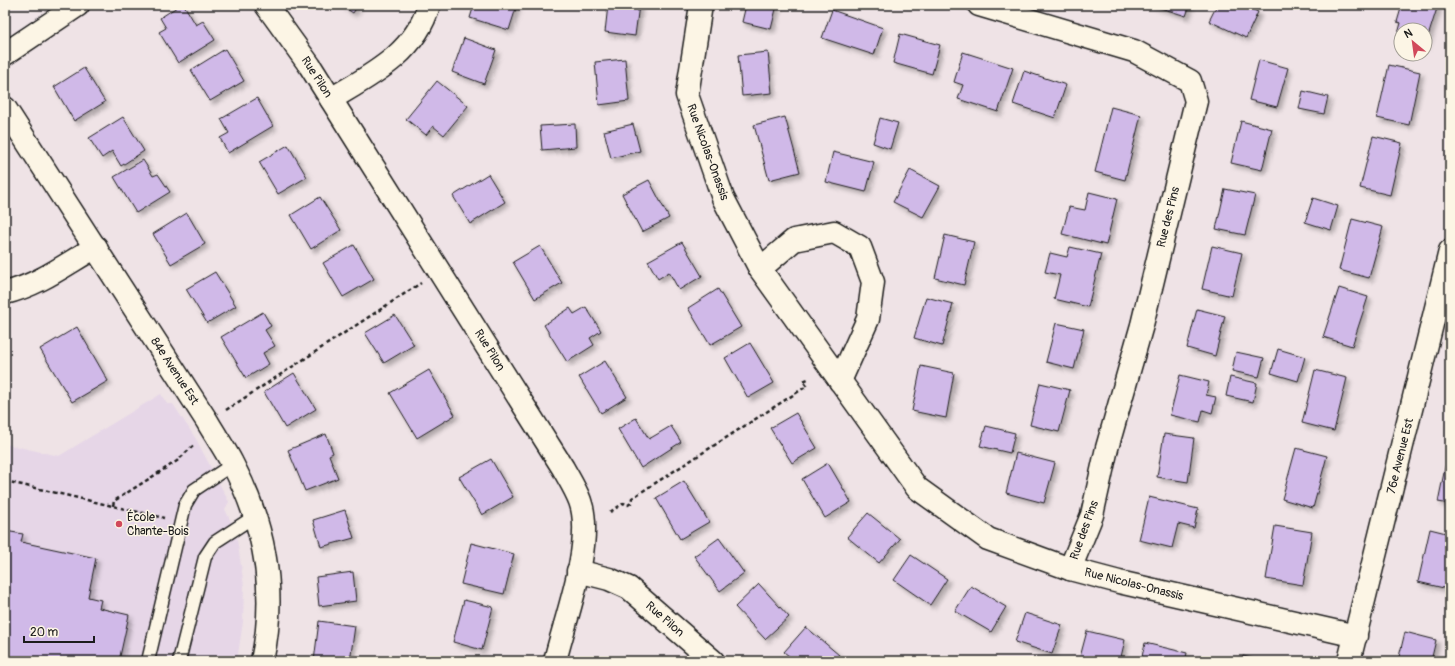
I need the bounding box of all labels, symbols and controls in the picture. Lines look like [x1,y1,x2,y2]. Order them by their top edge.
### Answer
north arrow [1393,22,1433,62]
text: N [1402,26,1415,41]
street label: Rue Pilon [298,54,336,101]
street label: Rue Nicolas-Onassis [683,102,732,203]
street label: Rue des Pins [1154,185,1183,249]
street label: Rue Pilon [471,327,508,374]
street label: 84e Avenue Est [147,335,202,408]
street label: 76e Avenue Est [1384,416,1417,496]
street label: Rue des Pins [1067,498,1102,562]
place label: École Chante-Bois [127,509,189,539]
marker: École Chante-Bois [114,519,124,529]
street label: Rue Nicolas-Onassis [1083,565,1186,604]
street label: Rue Pilon [642,599,687,640]
scale bar [24,618,94,644]
text: 20 m [30,625,59,640]

